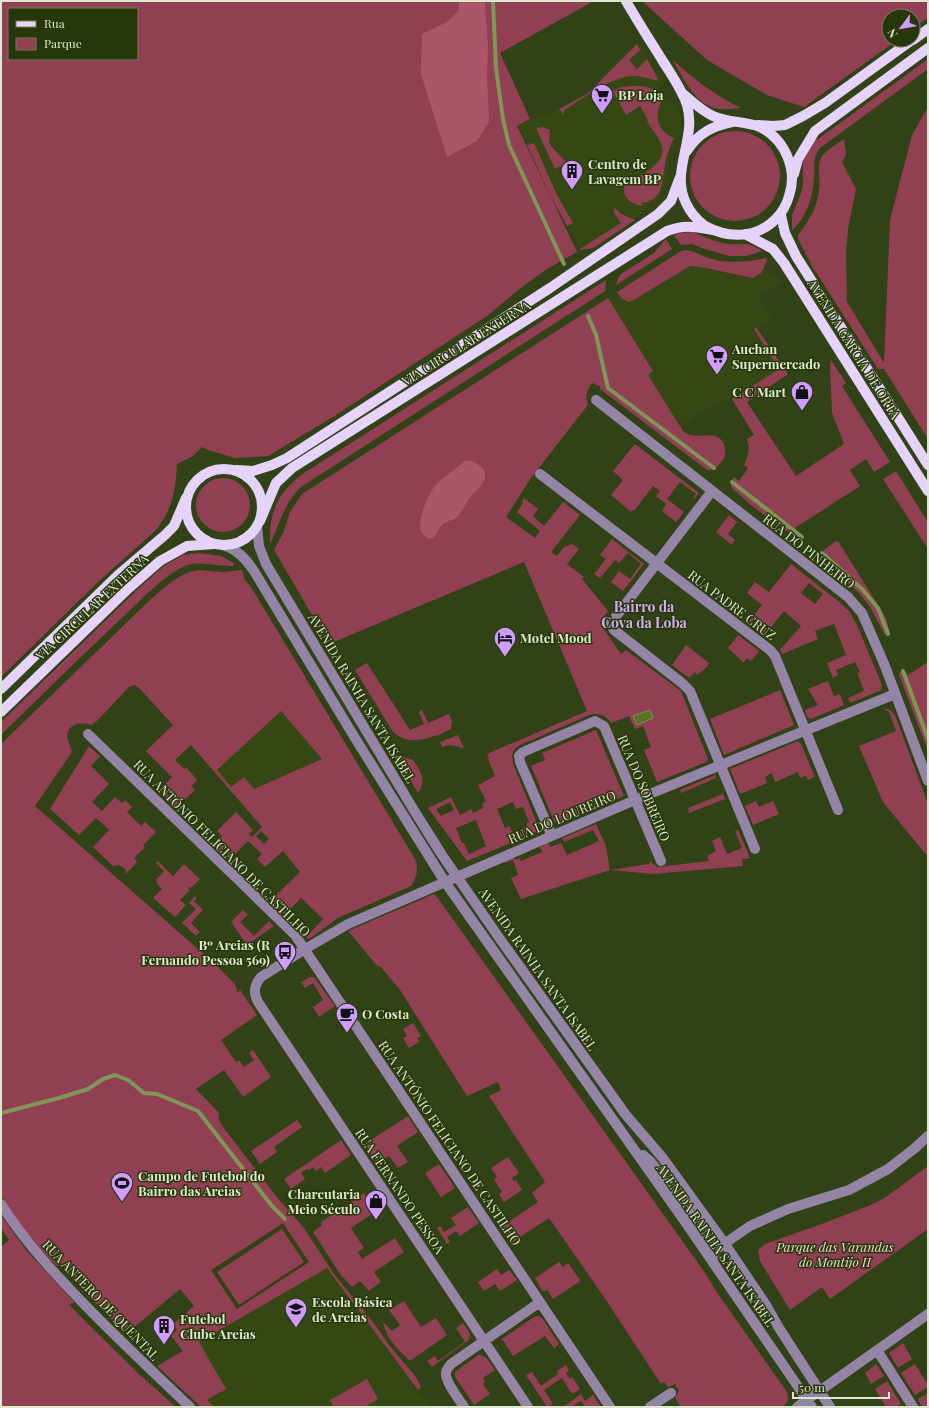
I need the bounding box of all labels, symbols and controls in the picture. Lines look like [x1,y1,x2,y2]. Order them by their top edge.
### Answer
legend [8,8,138,60]
north arrow [881,8,921,48]
text: Rua [44,15,65,31]
text: N [884,26,901,41]
text: Parque [44,35,82,51]
supermarket icon: BP Loja [589,82,615,115]
place label: BP Loja [618,86,664,103]
place label: Centro de Lavagem BP [588,155,662,187]
building icon: Centro de Lavagem BP [559,158,585,191]
street label: AVENIDA GARCIA DE ORTA [804,275,905,423]
street label: VIA CIRCULAR EXTERNA [397,296,534,390]
place label: Auchan Supermercado [731,340,820,372]
supermarket icon: Auchan Supermercado [704,343,730,376]
shop icon: C C Mart [789,379,815,412]
place label: C C Mart [732,383,786,400]
street label: RUA DO PINHEIRO [760,509,859,592]
street label: VIA CIRCULAR EXTERNA [31,549,152,664]
street label: RUA PADRE CRUZ [685,566,780,643]
district label: Bairro da Cova da Loba [601,597,688,632]
street label: AVENIDA RAINHA SANTA ISABEL [304,609,420,786]
hotel icon: Motel Mood [492,625,518,658]
place label: Motel Mood [520,629,592,646]
street label: RUA DO SOBREIRO [614,732,675,844]
street label: RUA ANTÓNIO FELICIANO DE CASTILHO [130,756,314,940]
street label: RUA DO LOUREIRO [505,786,618,847]
street label: AVENIDA RAINHA SANTA ISABEL [475,883,601,1054]
place label: Bº Areias (R Fernando Pessoa 569) [141,936,271,968]
bus stop icon: Bº Areias (R Fernando Pessoa 569) [272,939,298,972]
cafe icon: O Costa [334,1001,360,1034]
place label: O Costa [362,1005,409,1022]
street label: RUA ANTÓNIO FELICIANO DE CASTILHO [375,1037,526,1248]
street label: RUA FERNANDO PESSOA [352,1125,449,1257]
street label: AVENIDA RAINHA SANTA ISABEL [653,1159,779,1330]
place label: Campo de Futebol do Bairro das Areias [138,1167,265,1199]
sports icon: Campo de Futebol do Bairro das Areias [109,1170,135,1203]
place label: Charcutaria Meio Século [287,1185,360,1217]
shop icon: Charcutaria Meio Século [363,1188,389,1221]
street label: RUA ANTERO DE QUENTAL [39,1236,164,1364]
park label: Parque das Varandas do Montijo II [775,1238,894,1270]
place label: Escola Básica de Areias [312,1293,393,1325]
school or university icon: Escola Básica de Areias [283,1296,309,1329]
place label: Futebol Clube Areias [180,1310,256,1342]
building icon: Futebol Clube Areias [151,1313,177,1346]
scale bar [793,1374,889,1400]
text: 50 m [799,1379,825,1395]

